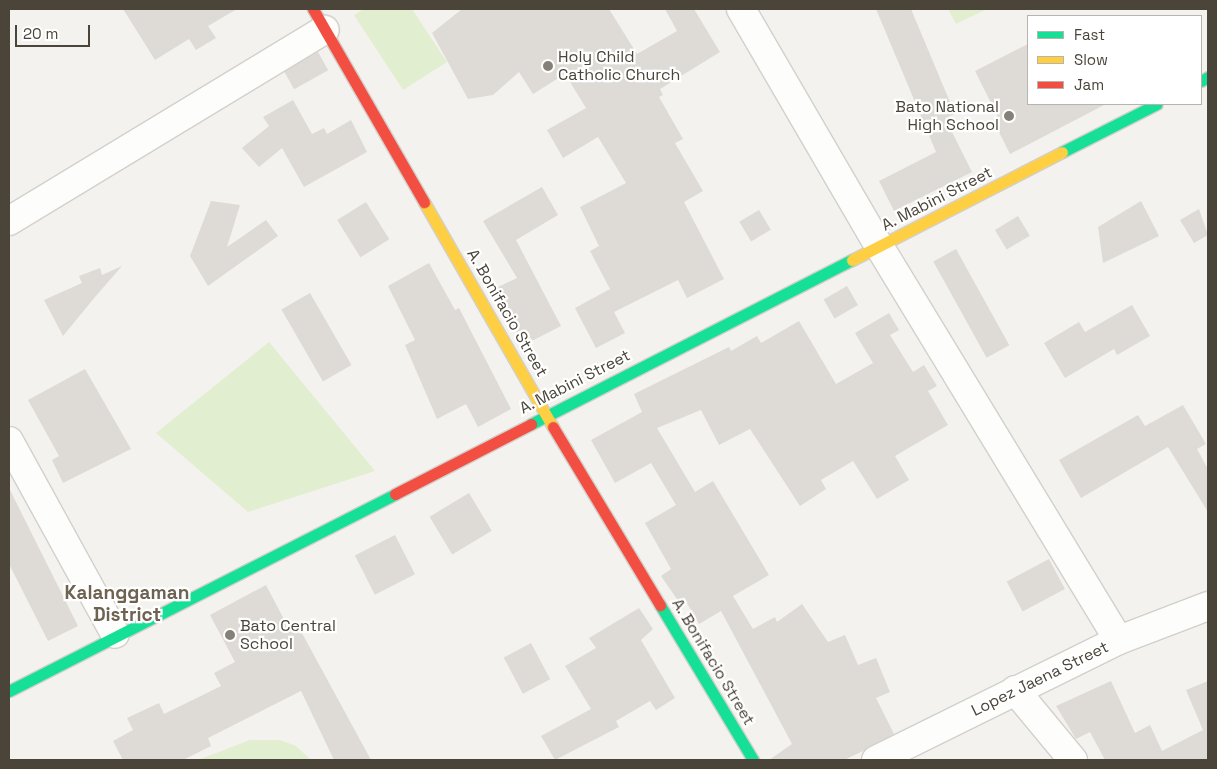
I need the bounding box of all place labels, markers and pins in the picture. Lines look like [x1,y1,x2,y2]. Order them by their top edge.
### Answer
place label: Holy Child Catholic Church [558,47,680,85]
marker: Holy Child Catholic Church [542,60,554,72]
place label: Bato National High School [895,97,999,135]
marker: Bato National High School [1003,110,1015,122]
place label: Bato Central School [240,616,336,654]
marker: Bato Central School [224,629,236,641]

